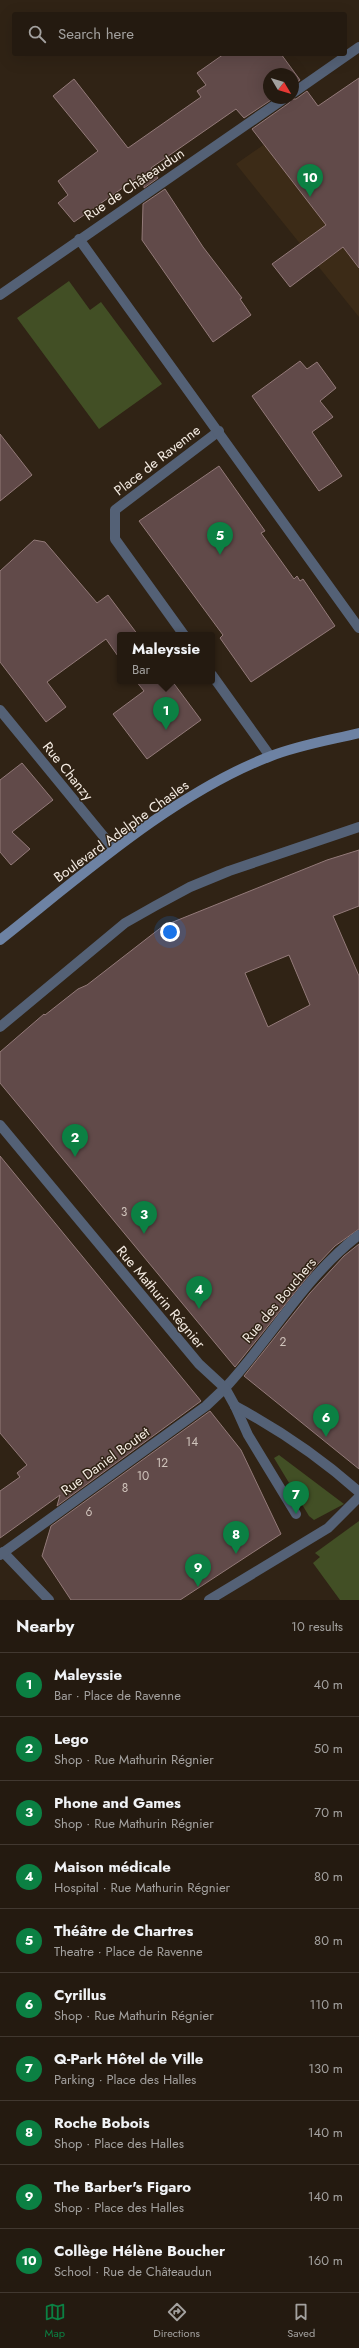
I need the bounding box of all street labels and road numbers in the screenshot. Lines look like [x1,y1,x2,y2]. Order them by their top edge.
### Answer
street label: Rue de Châteaudun [80,143,188,225]
street label: Place de Ravenne [110,420,204,500]
street label: Rue Chanzy [38,737,98,805]
street label: Boulevard Adelphe Chasles [49,775,193,887]
street label: Rue Mathurin Régnier [112,1241,210,1353]
street label: Rue des Bouchers [237,1253,321,1347]
street label: Rue Daniel Boutet [57,1422,154,1500]

